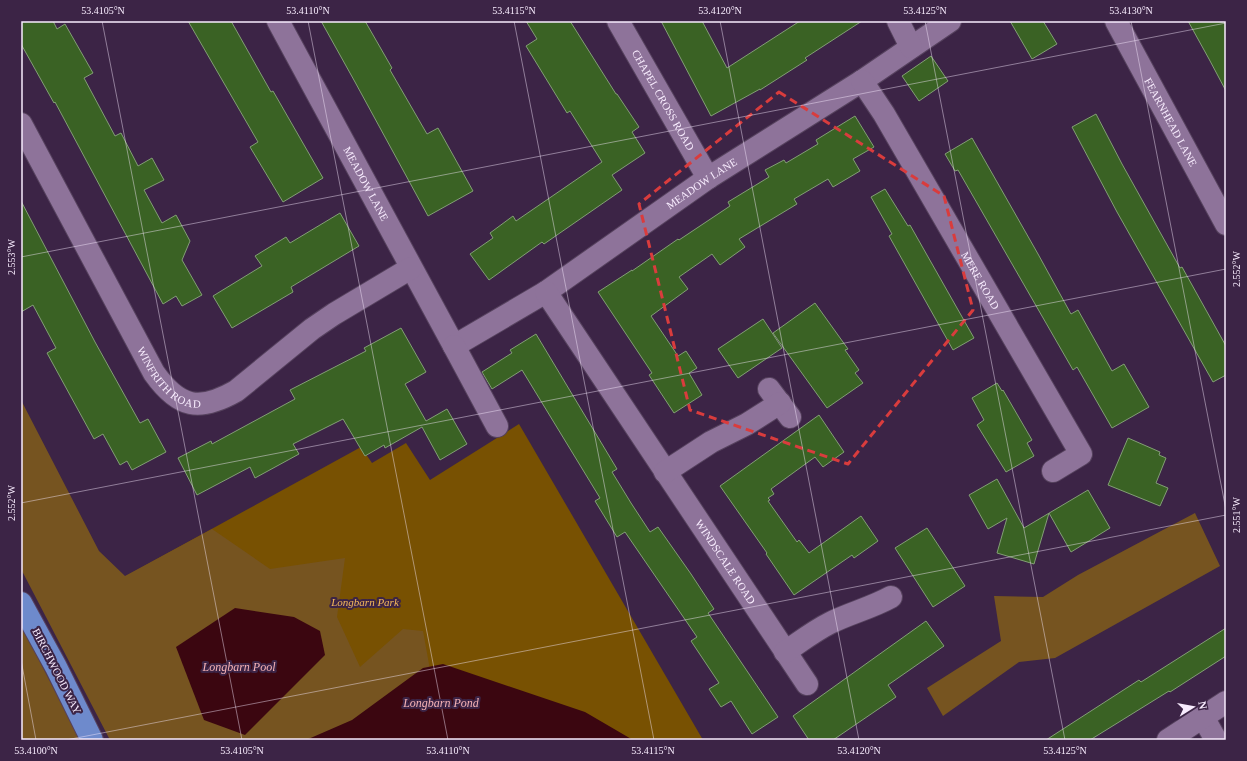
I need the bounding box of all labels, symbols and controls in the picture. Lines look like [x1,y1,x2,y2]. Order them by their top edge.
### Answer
text: 53.4105°N [81,5,125,16]
text: 53.4110°N [286,5,330,16]
text: 53.4115°N [492,5,536,16]
text: 53.4120°N [698,5,742,16]
text: 53.4125°N [903,5,947,16]
text: 53.4130°N [1109,5,1153,16]
street label: CHAPEL CROSS ROAD [630,48,697,152]
street label: FEARNHEAD LANE [1142,76,1200,169]
street label: MEADOW LANE [341,144,391,223]
street label: MEADOW LANE [664,155,739,212]
text: 2.553°W [6,238,17,275]
street label: MERE ROAD [959,249,1002,311]
text: 2.552°W [1231,250,1242,287]
street label: WINFRITH ROAD [135,344,201,410]
text: 2.552°W [6,484,17,521]
text: 2.551°W [1231,496,1242,533]
street label: WINDSCALE ROAD [693,517,758,606]
park label: Longbarn Park [330,596,400,608]
street label: BIRCHWOOD WAY [30,626,84,716]
water label: Longbarn Pool [201,660,276,674]
north arrow [1173,687,1213,727]
water label: Longbarn Pond [402,696,480,710]
text: N [1196,700,1209,710]
text: 53.4100°N [14,745,58,756]
text: 53.4105°N [220,745,264,756]
text: 53.4110°N [426,745,470,756]
text: 53.4115°N [631,745,675,756]
text: 53.4120°N [837,745,881,756]
text: 53.4125°N [1043,745,1087,756]

